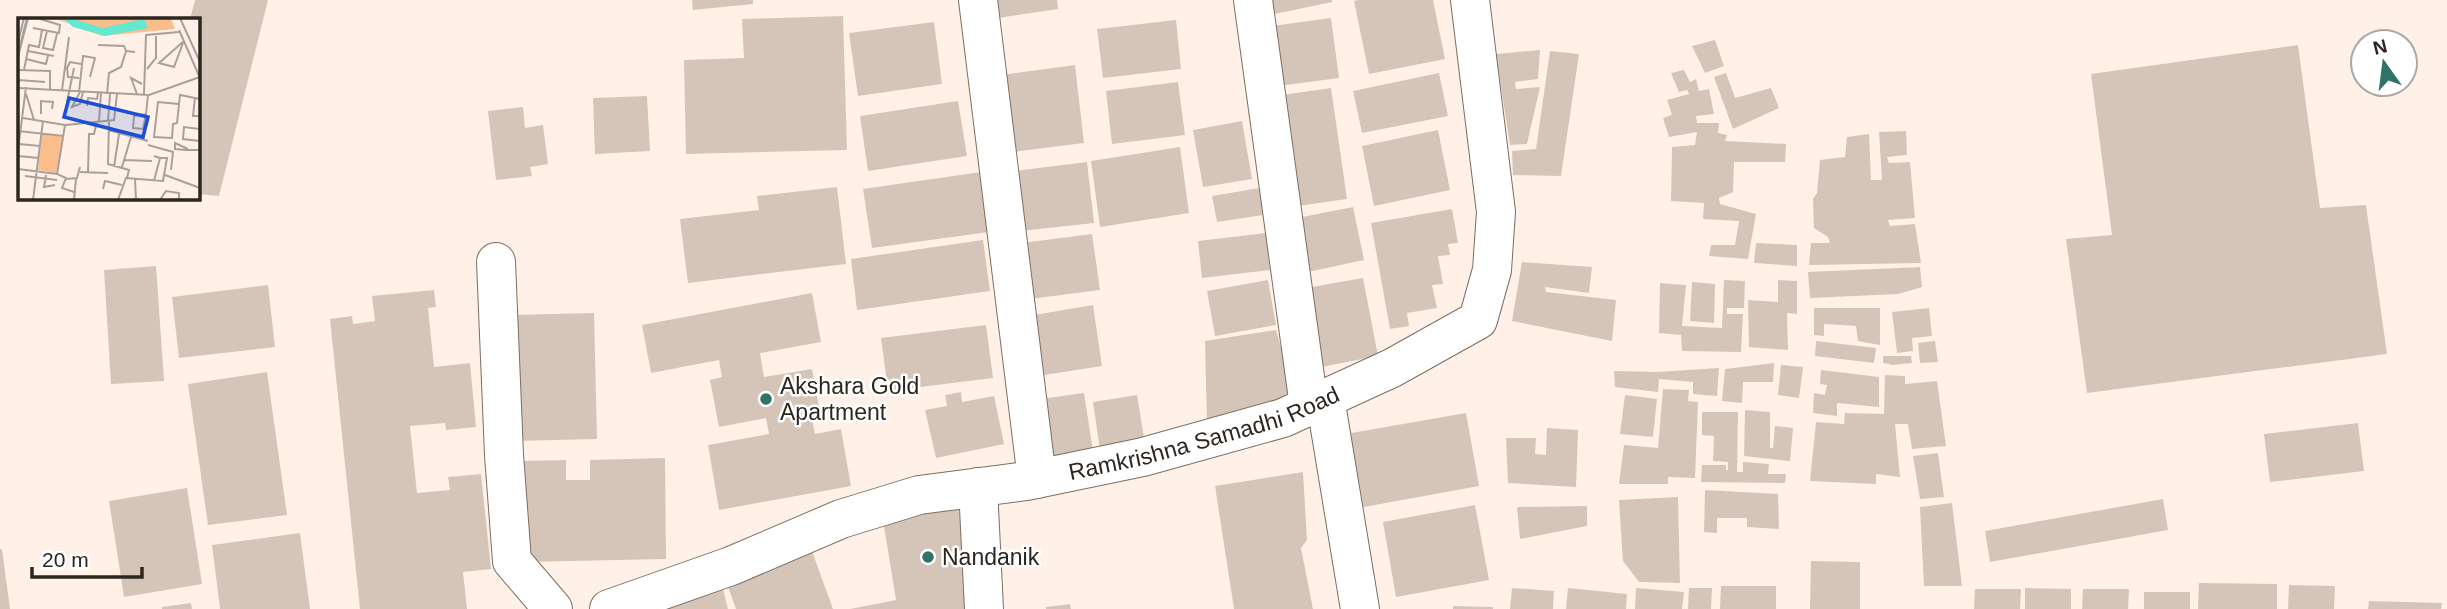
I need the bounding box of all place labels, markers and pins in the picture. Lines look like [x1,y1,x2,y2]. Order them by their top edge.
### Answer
place label: Akshara Gold Apartment [780,373,919,425]
marker: Akshara Gold Apartment [758,391,774,407]
place label: Nandanik [942,544,1040,570]
marker: Nandanik [920,549,936,565]

